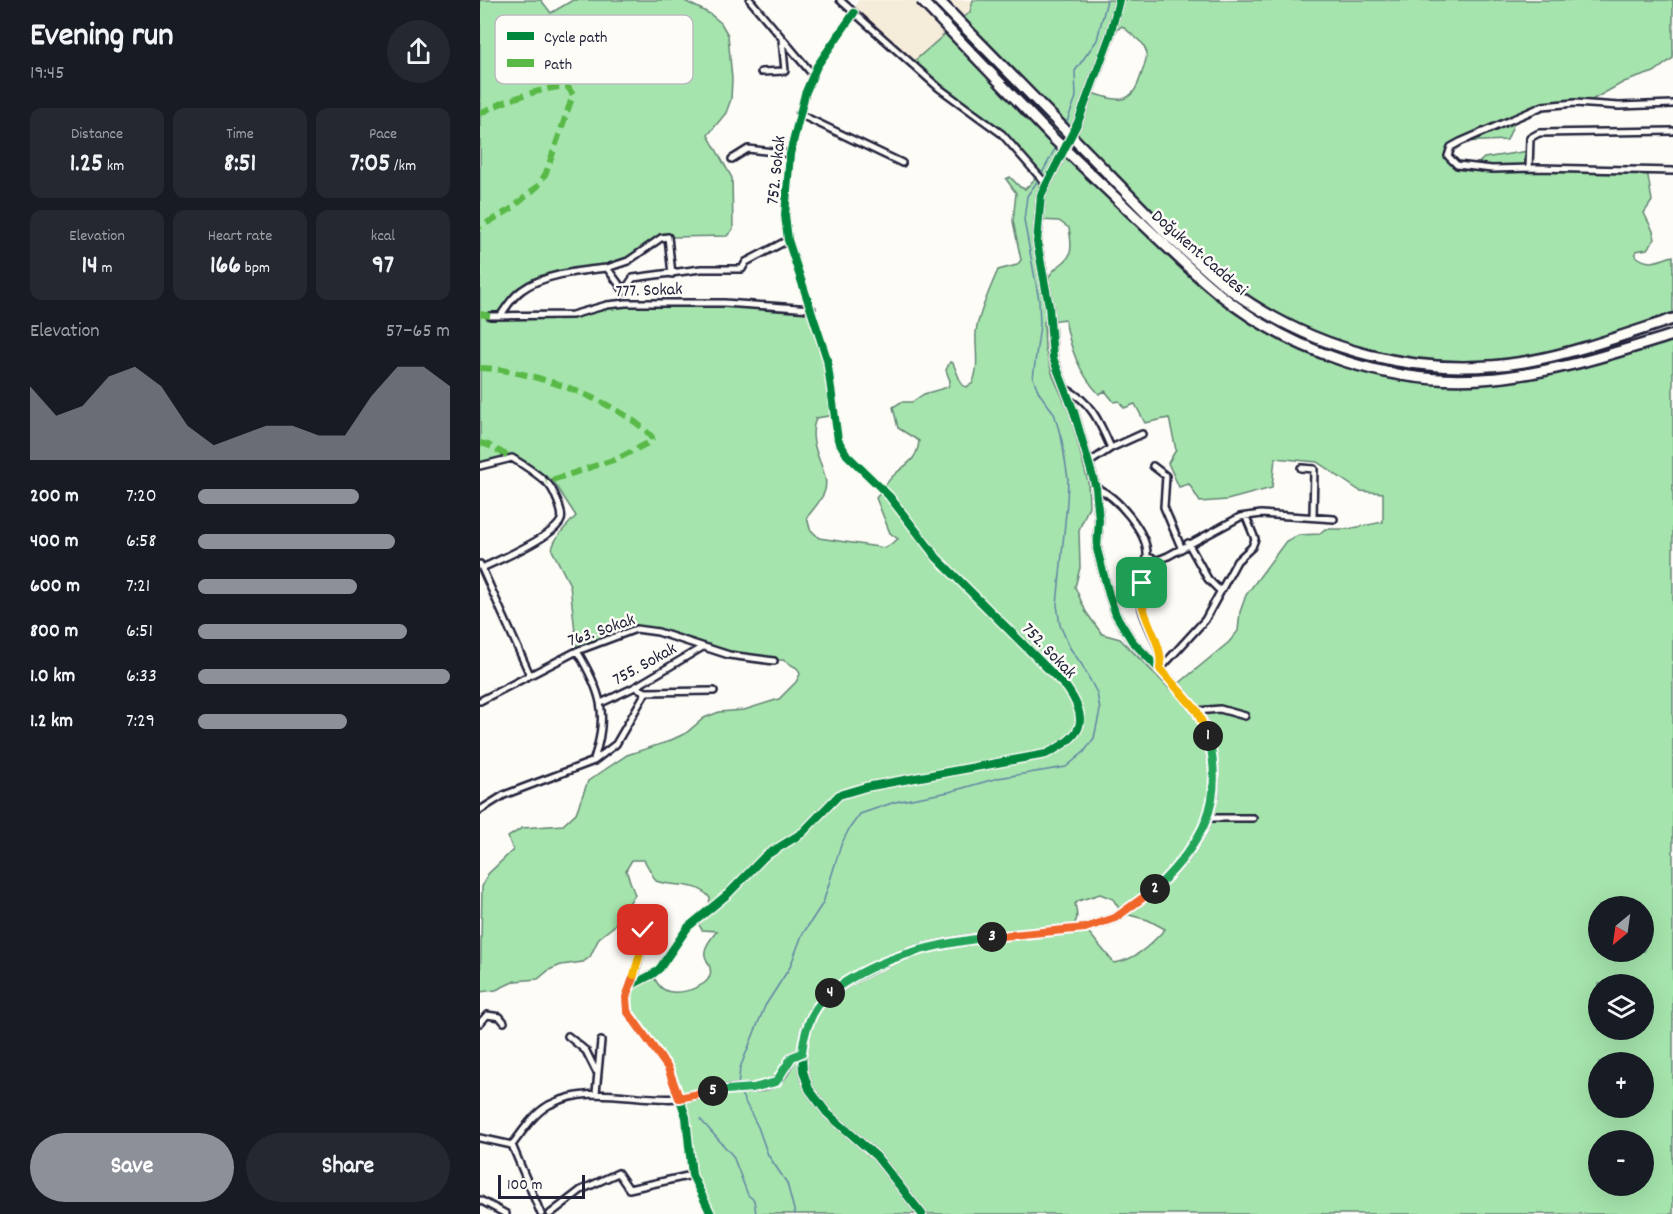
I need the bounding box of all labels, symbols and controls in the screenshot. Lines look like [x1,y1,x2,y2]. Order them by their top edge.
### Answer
text: Evening run [30,14,174,61]
legend [495,15,693,84]
button: share [387,20,450,83]
text: Cycle path [544,27,607,50]
text: Path [544,54,572,77]
text: 19:45 [30,60,64,88]
text: Distance [71,123,123,146]
text: Time [226,123,254,146]
text: Pace [369,123,397,146]
street label: 752. Sokak [761,134,794,206]
text: 1.25 [70,146,103,183]
text: 8:51 [224,146,256,183]
text: 7:05 [350,146,390,183]
text: km [103,155,124,178]
text: /km [390,155,416,178]
street label: Doğukent Caddesi [1145,205,1252,303]
text: Elevation [69,225,125,248]
text: Heart rate [208,225,272,248]
text: kcal [371,225,395,248]
text: 14 [81,248,98,285]
text: 166 [210,248,241,285]
text: 97 [372,248,394,285]
text: m [98,257,113,280]
text: bpm [241,257,270,280]
street label: 777. Sokak [615,278,683,305]
text: Elevation [30,318,100,346]
text: 57–65 m [386,318,450,346]
text: 200 m [30,483,79,511]
text: 7:20 [126,483,157,511]
text: 400 m [30,528,78,556]
text: 6:58 [126,528,156,556]
pin [1116,557,1167,608]
icon: arrive [1125,566,1158,599]
text: 600 m [30,573,80,601]
text: 7:21 [126,573,150,601]
street label: 763. Sokak [565,608,639,655]
text: 800 m [30,618,78,646]
text: 6:51 [126,618,153,646]
street label: 752. Sokak [1015,618,1081,685]
street label: 755. Sokak [609,637,682,693]
text: 1.0 km [30,663,75,691]
text: 6:33 [126,663,157,691]
text: 1.2 km [30,708,73,736]
text: 7:29 [126,708,155,736]
pin: 1 [1193,721,1223,751]
text: 1 [1206,724,1210,747]
pin: 2 [1140,874,1170,904]
text: 2 [1152,877,1159,900]
north arrow [1588,896,1654,962]
map controls [1588,896,1654,1196]
pin [617,904,668,955]
icon: check [626,913,659,946]
pin: 3 [977,922,1007,952]
text: 3 [988,925,996,948]
button: layers [1588,974,1654,1040]
pin: 4 [815,978,845,1008]
text: 4 [827,981,833,1004]
button: + [1588,1052,1654,1118]
pin: 5 [698,1076,728,1106]
text: 5 [709,1079,717,1102]
button: − [1588,1130,1654,1196]
button: Save [30,1133,234,1202]
button: Share [246,1133,450,1202]
scale bar [498,1172,585,1200]
text: 100 m [507,1174,543,1197]

